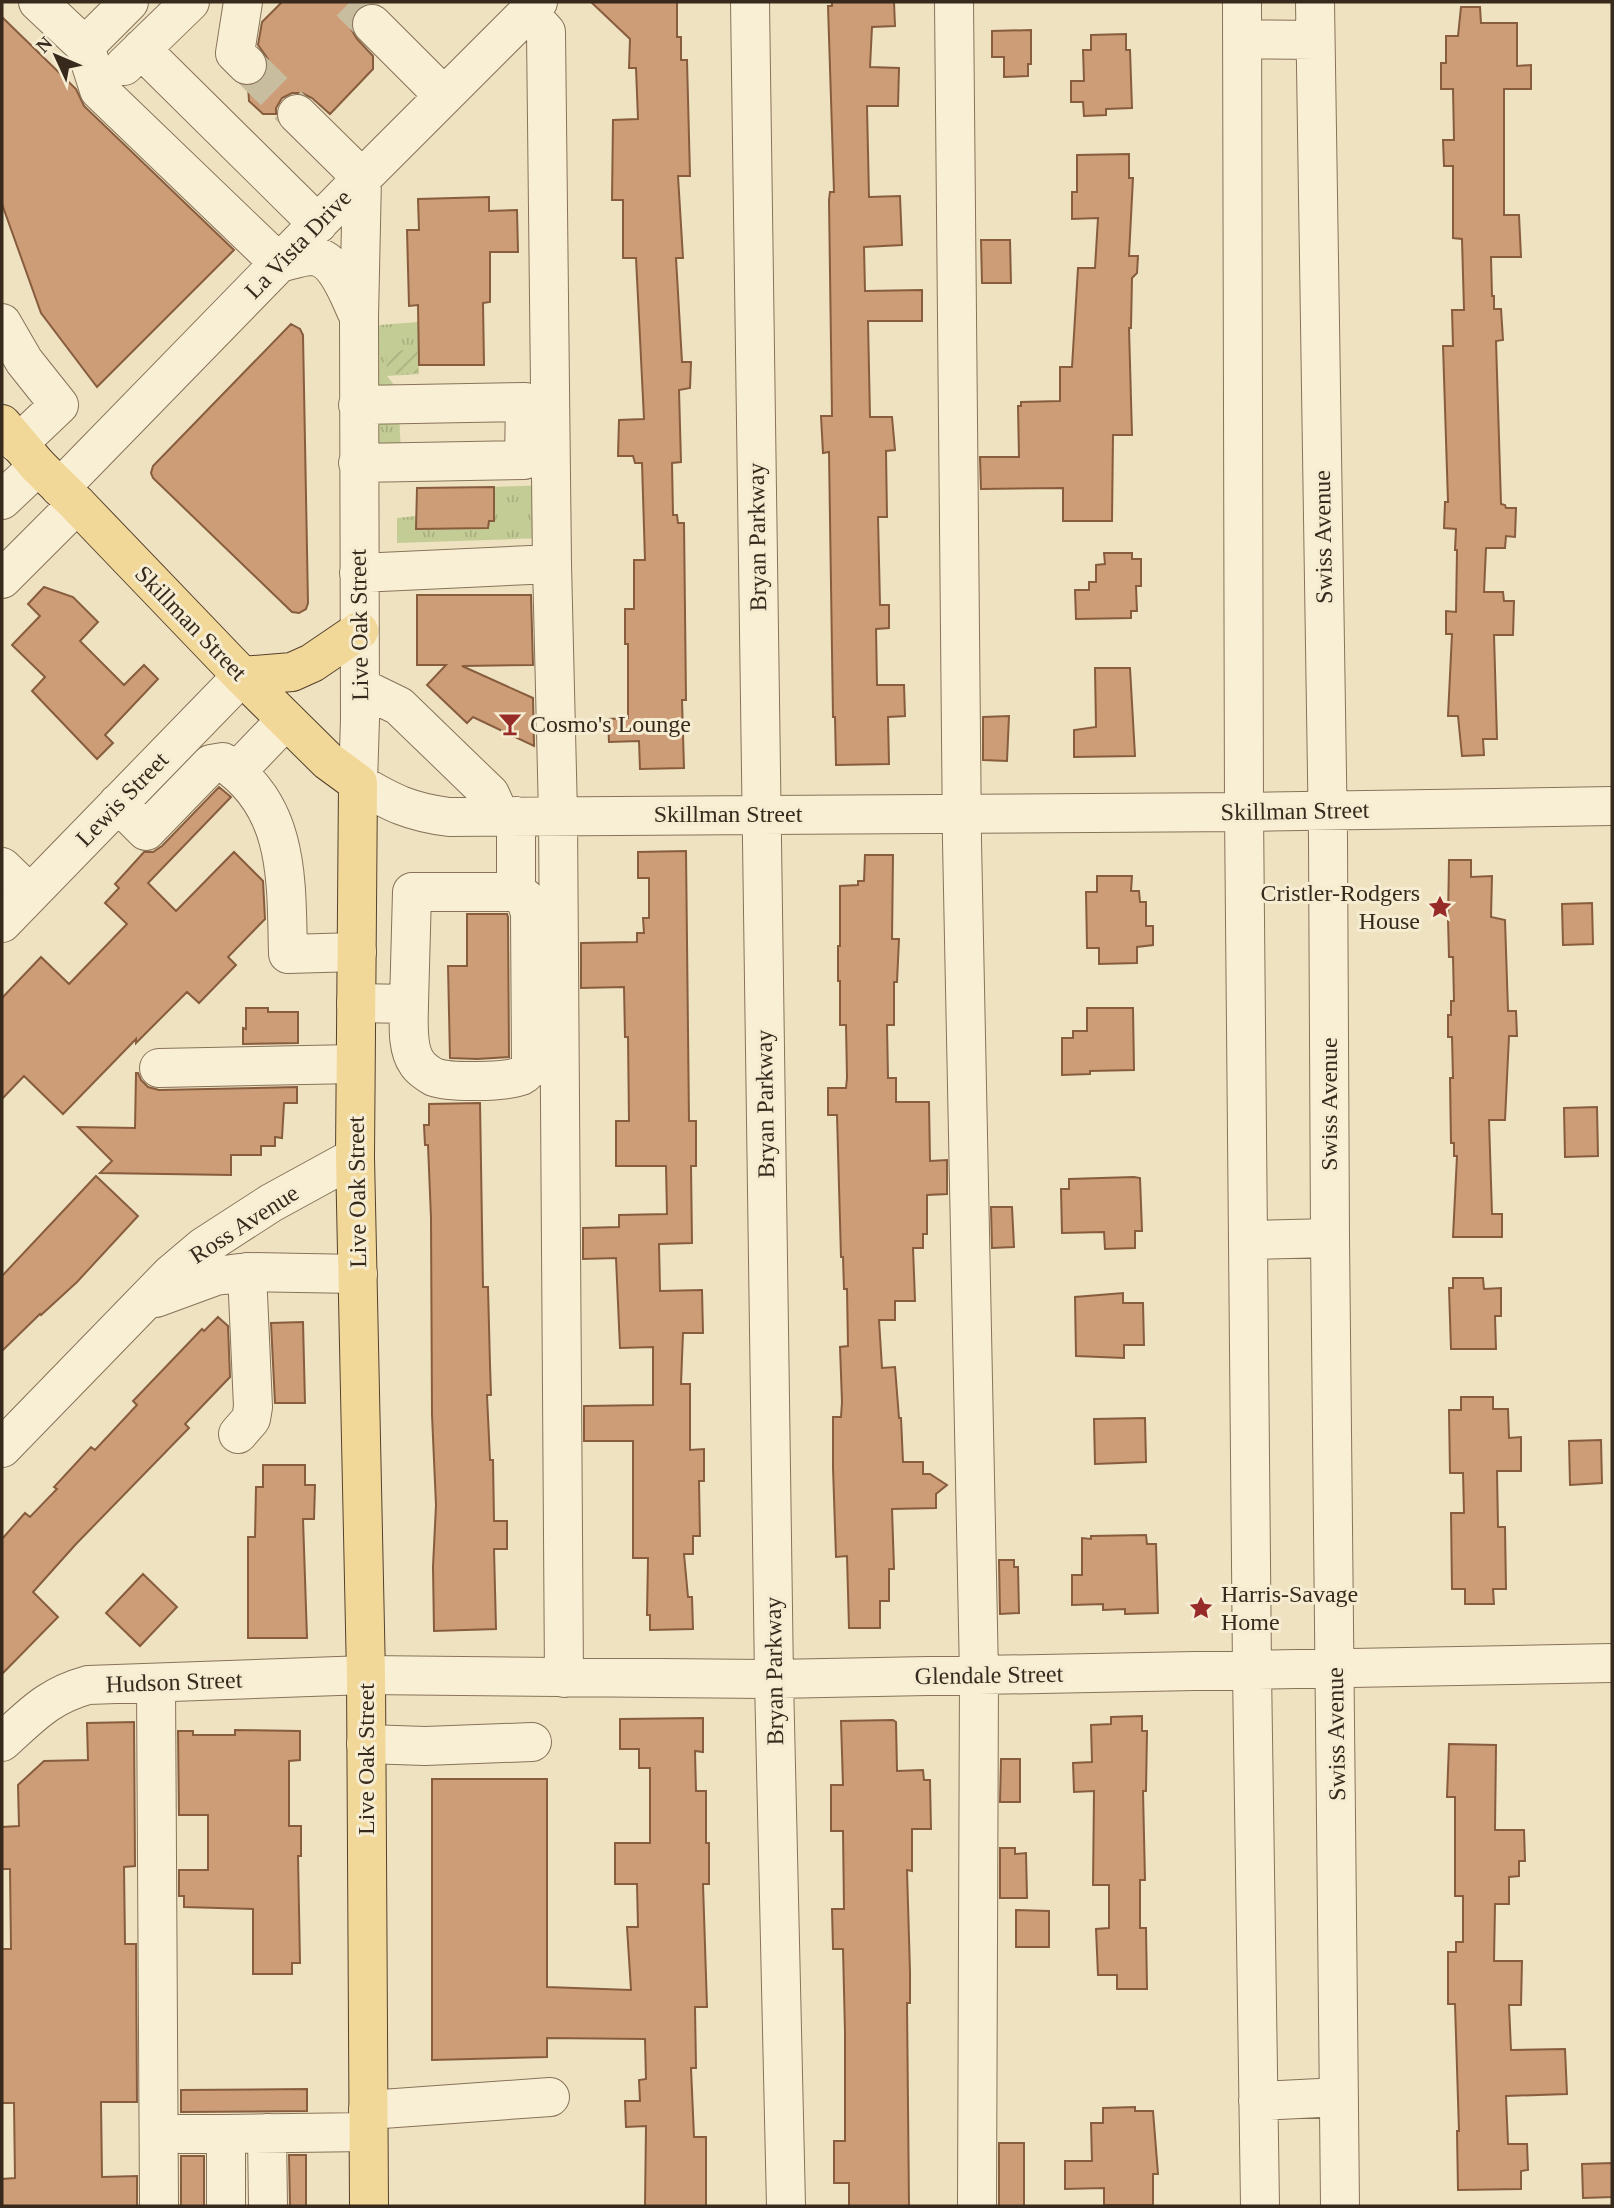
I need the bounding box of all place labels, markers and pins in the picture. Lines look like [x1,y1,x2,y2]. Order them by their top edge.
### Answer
bar icon: Cosmo's Lounge [496,710,524,738]
place label: Cosmo's Lounge [530,711,691,737]
place label: Cristler-Rodgers House [1261,880,1420,934]
place icon: Cristler-Rodgers House [1426,893,1454,921]
place label: Harris-Savage Home [1221,1581,1358,1635]
place icon: Harris-Savage Home [1187,1594,1215,1622]

